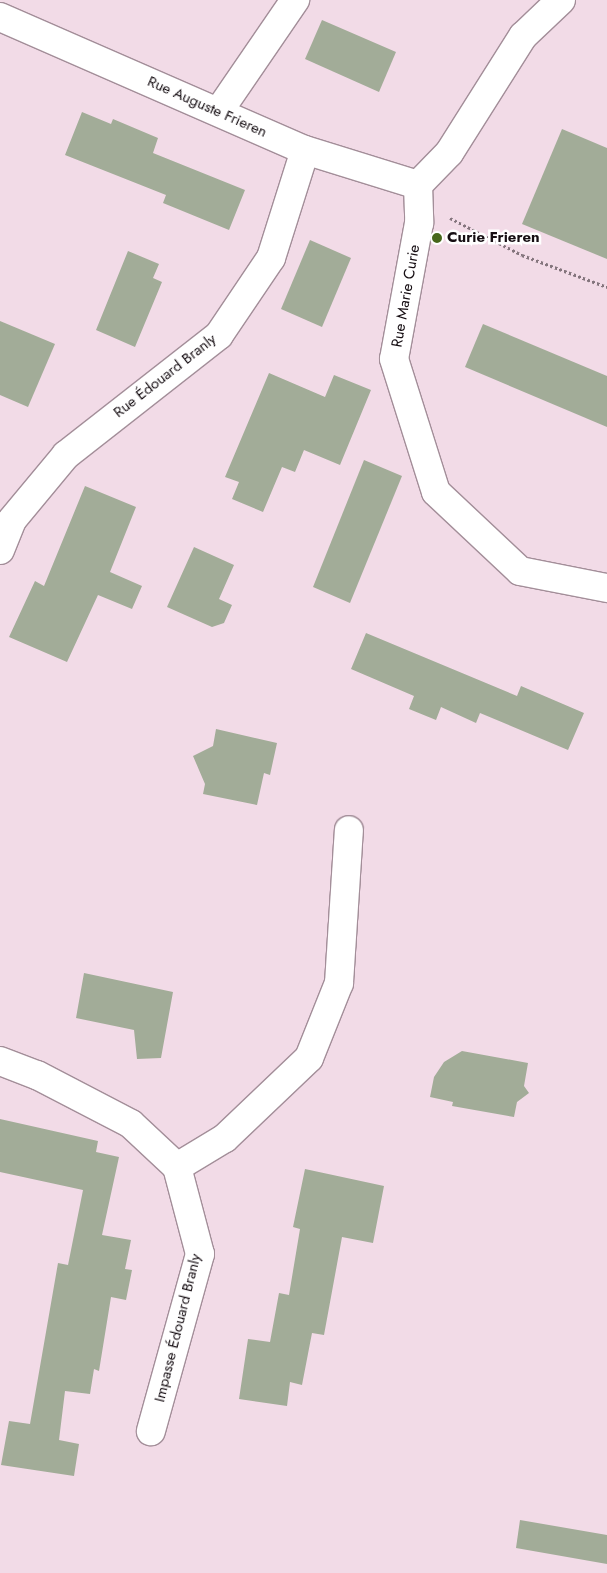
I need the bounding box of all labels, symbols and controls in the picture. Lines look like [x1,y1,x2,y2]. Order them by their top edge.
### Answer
street label: Rue Auguste Frieren [145,73,269,141]
place label: Curie Frieren [447,229,540,247]
marker: Curie Frieren [431,232,443,244]
street label: Rue Marie Curie [388,243,424,349]
street label: Rue Édouard Branly [110,330,220,422]
street label: Impasse Édouard Branly [151,1252,205,1404]

